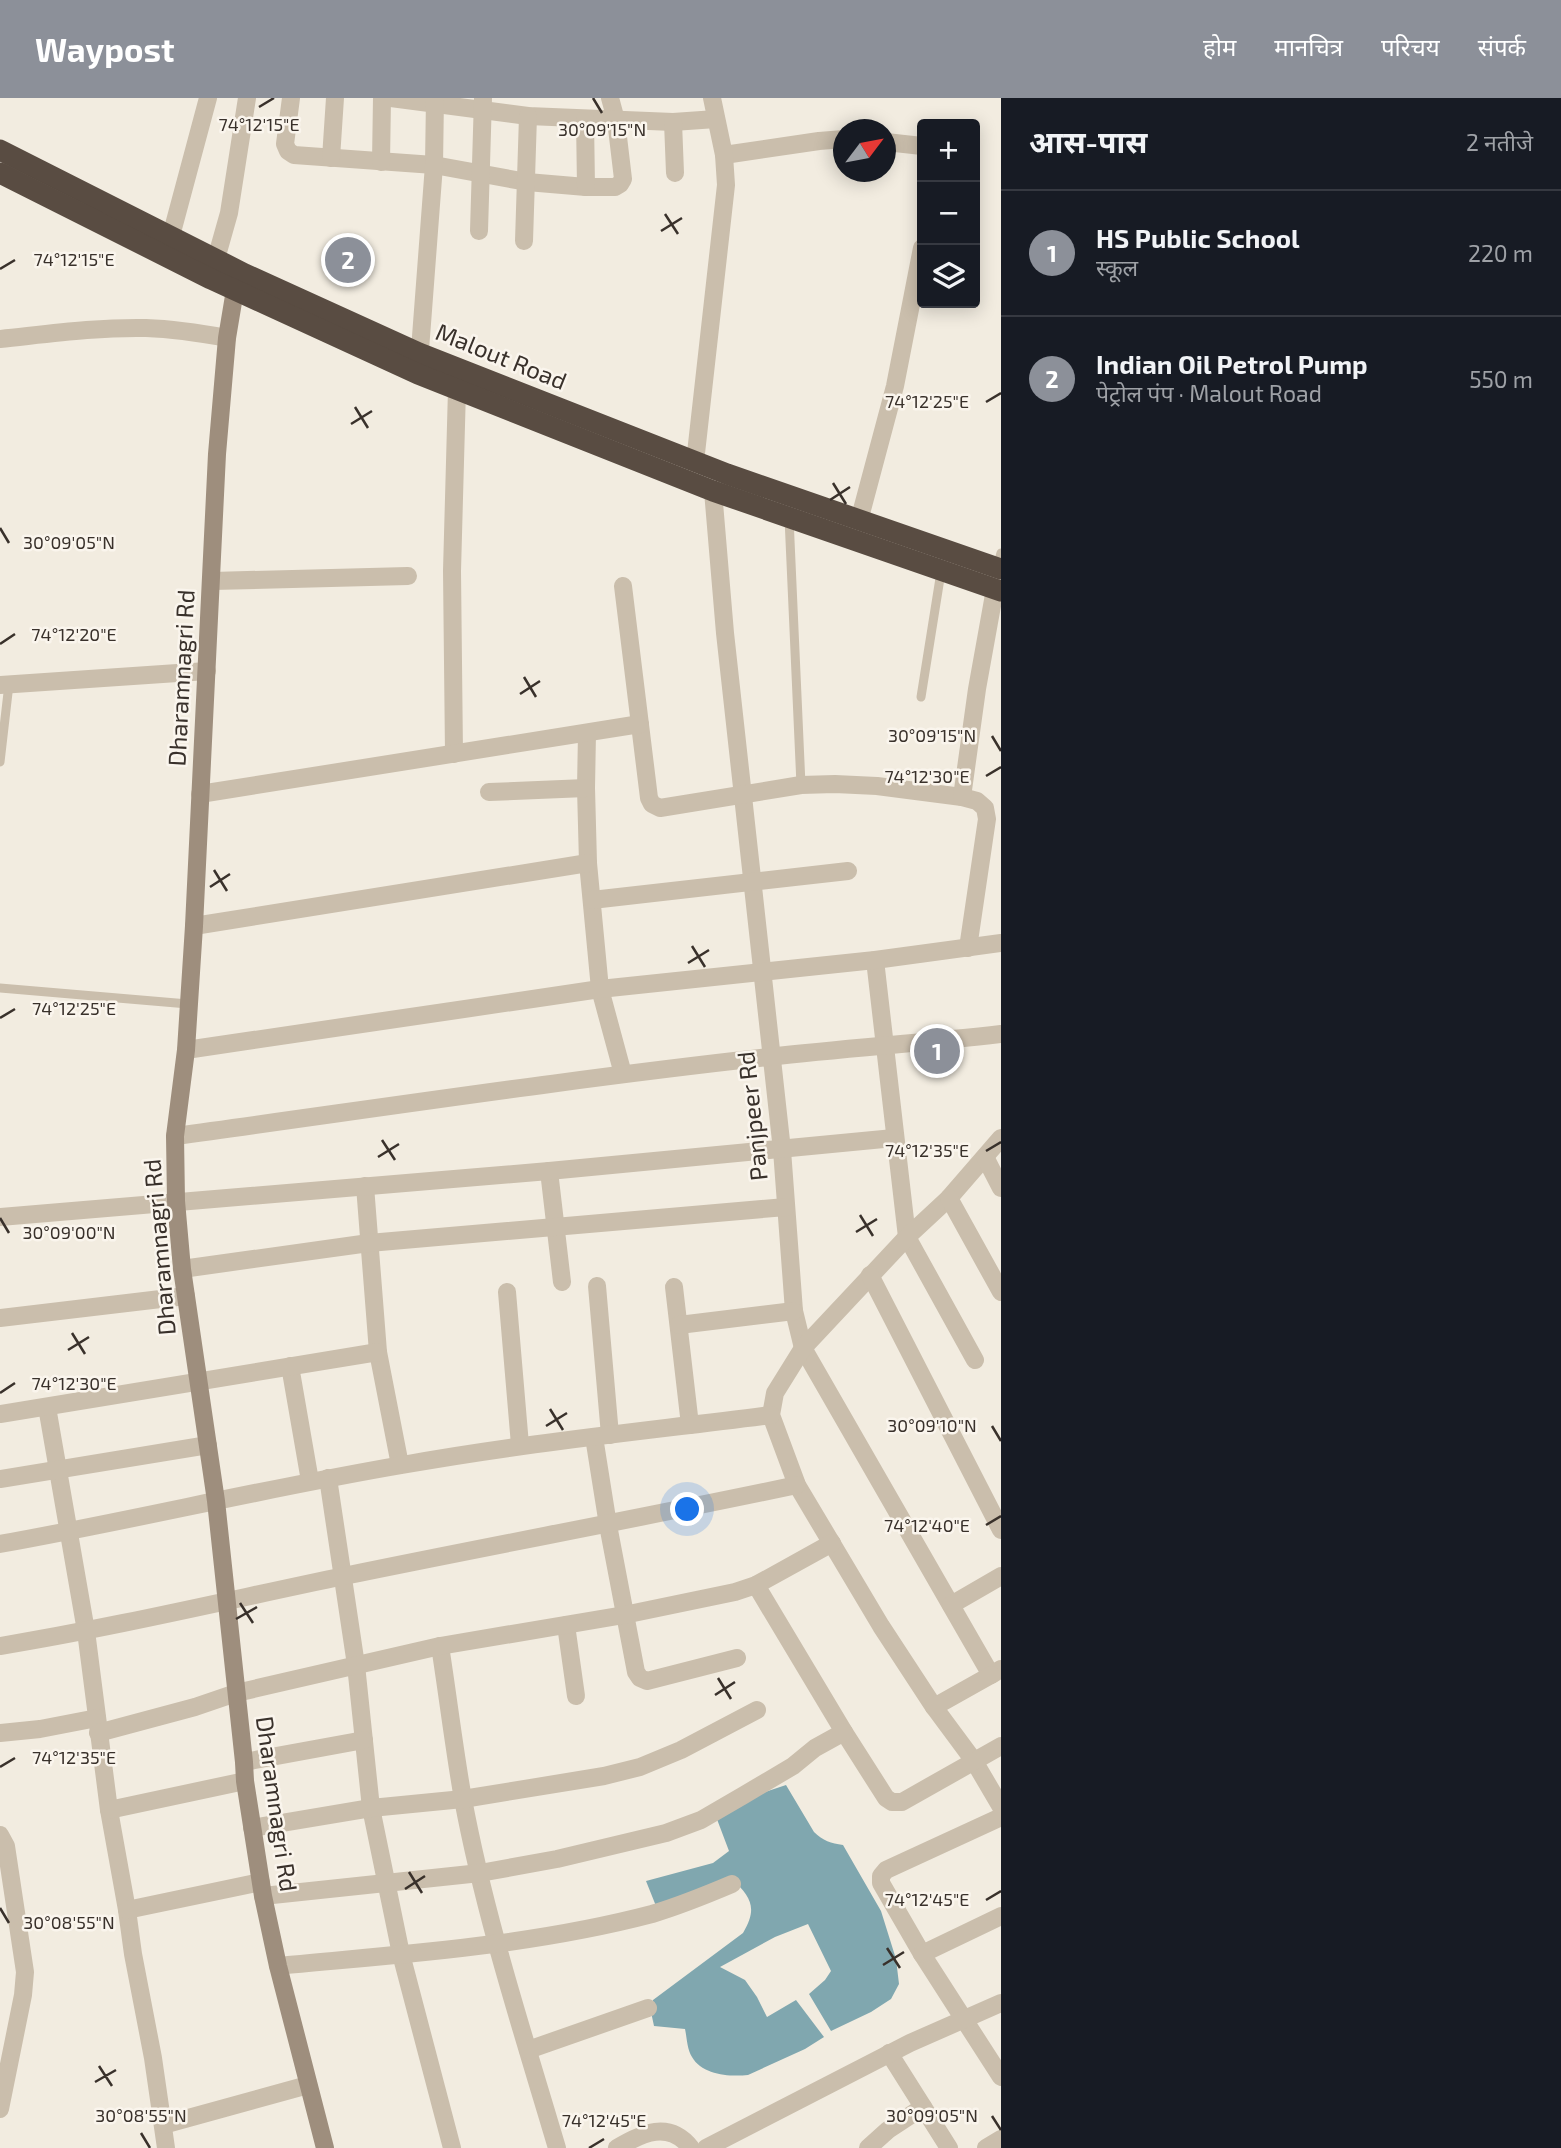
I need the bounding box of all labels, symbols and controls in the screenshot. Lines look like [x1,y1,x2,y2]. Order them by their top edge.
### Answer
text: Waypost [35,29,174,69]
text: होम [1203,32,1236,61]
text: मानचित्र [1274,32,1343,61]
text: परिचय [1381,32,1440,61]
text: संपर्क [1478,32,1526,61]
text: 74°12'15"E [218,113,300,135]
text: 30°09'15"N [558,118,646,140]
north arrow [833,119,896,182]
map controls [917,119,980,308]
button: + [917,119,980,182]
text: आस-पास [1029,123,1147,159]
text: 2 नतीजे [1466,128,1533,156]
button: − [917,182,980,245]
text: HS Public School [1096,222,1300,253]
pin: 2 [325,234,371,286]
text: 1 [1047,239,1057,267]
text: 220 m [1468,239,1533,267]
button: layers [917,245,980,308]
text: 74°12'15"E [33,248,115,270]
text: स्कूल [1096,253,1138,281]
street label: Malout Road [432,316,571,395]
text: Indian Oil Petrol Pump [1096,348,1368,379]
text: 2 [1045,365,1059,393]
text: 550 m [1469,365,1533,393]
text: पेट्रोल पंप · Malout Road [1096,379,1322,407]
text: 74°12'25"E [885,390,969,412]
text: 30°09'05"N [23,531,115,553]
street label: Dharamnagri Rd [161,589,200,767]
text: 74°12'20"E [31,623,117,645]
text: 30°09'15"N [888,724,976,746]
text: 74°12'30"E [884,765,970,787]
text: 74°12'25"E [32,997,116,1019]
pin: 1 [914,1025,960,1077]
street label: Panjpeer Rd [730,1050,773,1182]
text: 74°12'35"E [885,1139,969,1161]
street label: Dharamnagri Rd [136,1158,181,1337]
text: 30°09'00"N [22,1221,116,1243]
text: 74°12'30"E [31,1372,117,1394]
text: 30°09'10"N [887,1414,977,1436]
your location [670,1492,704,1526]
text: 74°12'40"E [884,1514,970,1536]
street label: Dharamnagri Rd [251,1714,304,1893]
text: 74°12'35"E [32,1746,116,1768]
text: 74°12'45"E [885,1888,969,1910]
text: 30°08'55"N [23,1911,115,1933]
text: 30°08'55"N [95,2104,187,2126]
text: 30°09'05"N [886,2104,978,2126]
text: 74°12'45"E [562,2109,646,2131]

